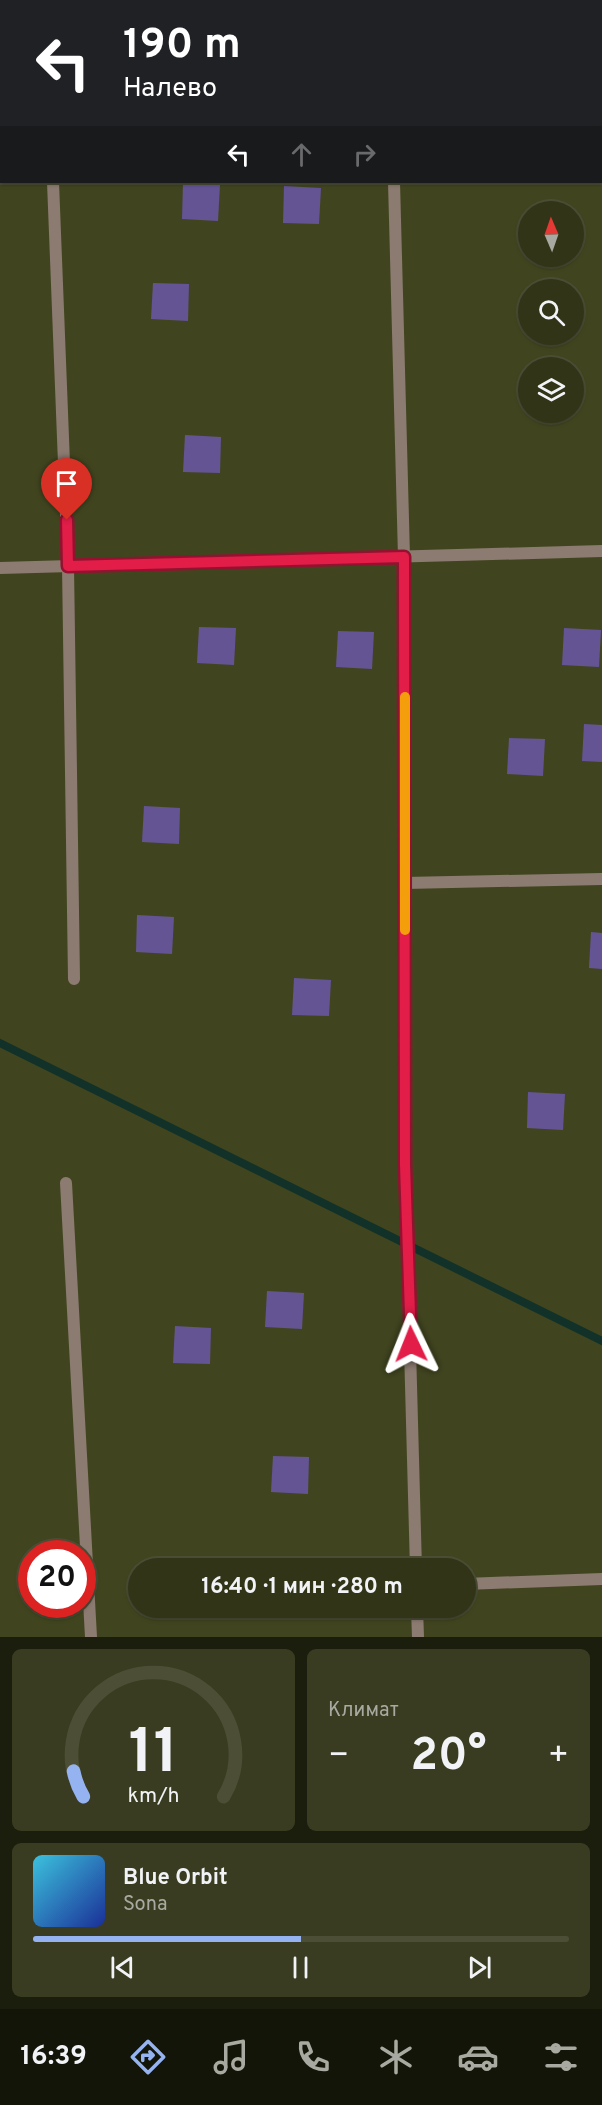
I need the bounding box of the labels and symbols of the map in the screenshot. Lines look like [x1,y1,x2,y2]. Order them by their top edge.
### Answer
north arrow [518,201,584,267]
pin [41,458,92,520]
position arrow [379,1312,443,1376]
speed limit sign: 20 [18,1540,96,1618]

